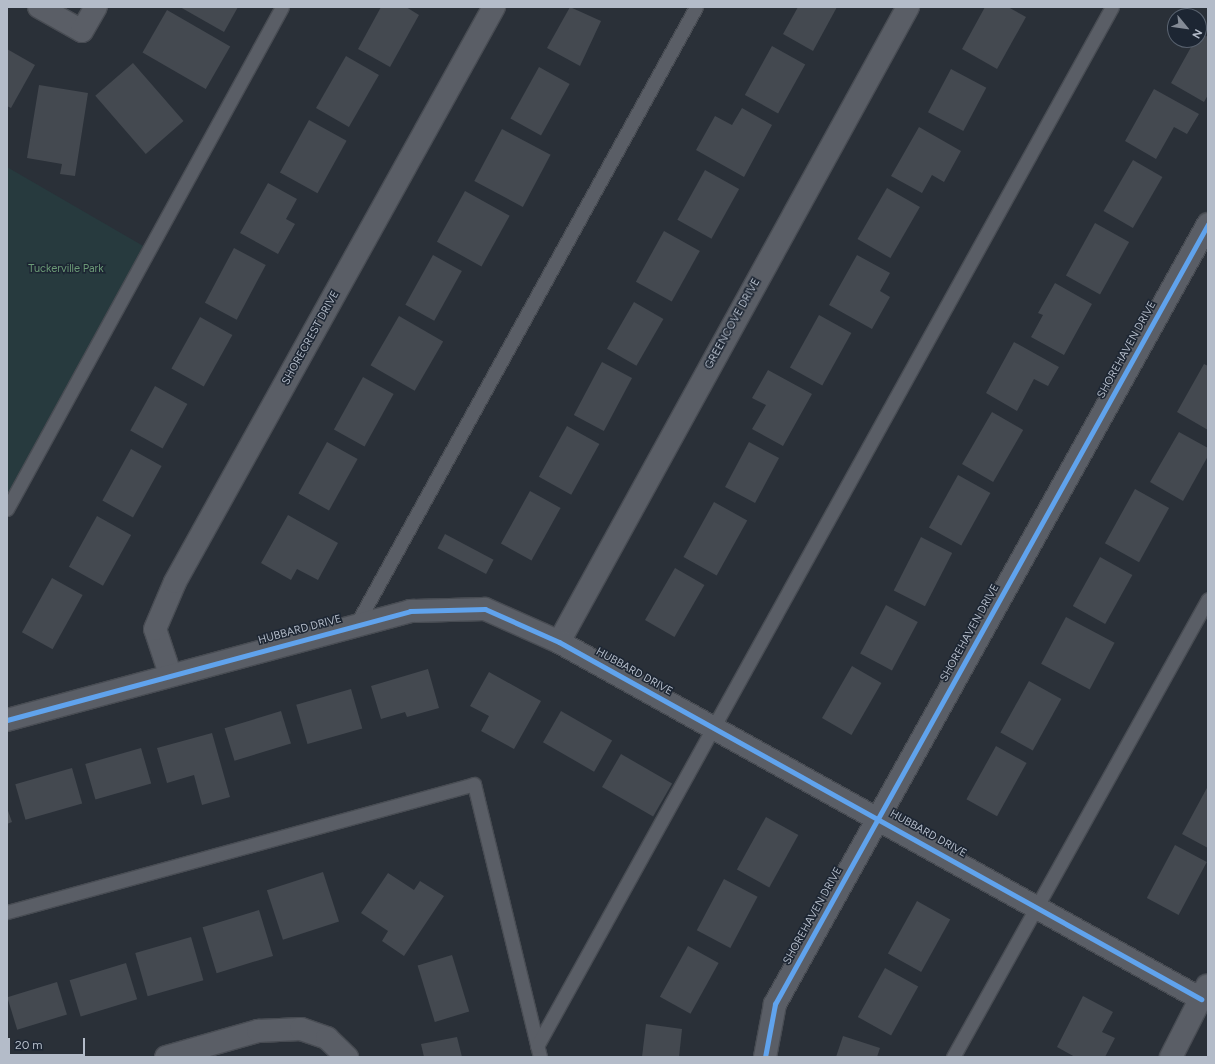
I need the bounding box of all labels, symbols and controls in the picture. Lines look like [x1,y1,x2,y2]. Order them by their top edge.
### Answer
north arrow [1167,8,1207,48]
text: N [1189,27,1205,40]
park label: Tuckerville Park [28,262,104,276]
street label: GREENCOVE DRIVE [703,276,763,372]
street label: SHORECREST DRIVE [280,289,342,387]
street label: SHOREHAVEN DRIVE [1095,299,1159,401]
street label: SHOREHAVEN DRIVE [938,582,1002,684]
street label: HUBBARD DRIVE [257,613,343,647]
street label: HUBBARD DRIVE [593,645,675,699]
street label: HUBBARD DRIVE [887,807,969,861]
street label: SHOREHAVEN DRIVE [781,865,845,967]
scale bar [10,1030,87,1056]
text: 20 m [15,1038,43,1052]

